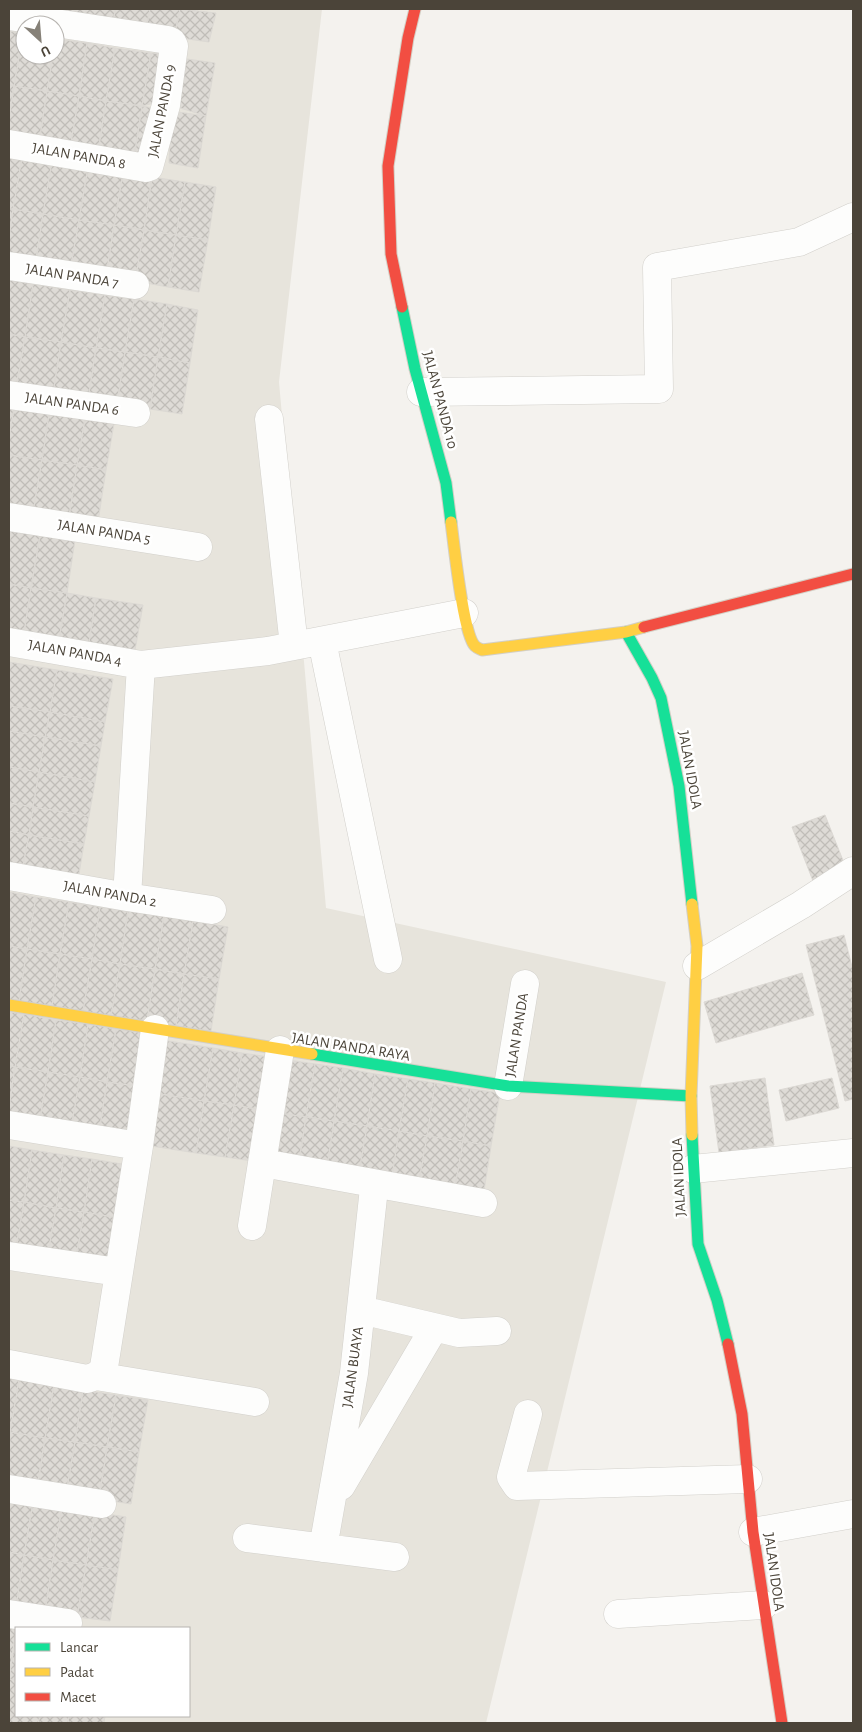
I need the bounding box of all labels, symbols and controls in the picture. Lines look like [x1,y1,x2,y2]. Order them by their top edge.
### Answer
north arrow [15,15,65,65]
text: U [38,43,52,59]
street label: JALAN PANDA 9 [146,63,178,159]
street label: JALAN PANDA 8 [31,140,127,172]
street label: JALAN PANDA 7 [25,261,119,291]
street label: JALAN PANDA 10 [420,349,460,451]
street label: JALAN PANDA 6 [24,390,120,418]
street label: JALAN PANDA 5 [56,517,152,547]
street label: JALAN PANDA 4 [27,637,123,669]
street label: JALAN IDOLA [676,730,704,811]
street label: JALAN PANDA 2 [62,878,158,910]
street label: JALAN PANDA [503,991,531,1078]
street label: JALAN PANDA RAYA [291,1030,412,1064]
street label: JALAN IDOLA [669,1137,689,1217]
street label: JALAN BUAYA [340,1325,366,1409]
street label: JALAN IDOLA [761,1532,787,1613]
legend [15,1627,190,1717]
text: Lancar [60,1640,98,1655]
text: Padat [60,1665,94,1680]
text: Macet [60,1690,96,1705]

